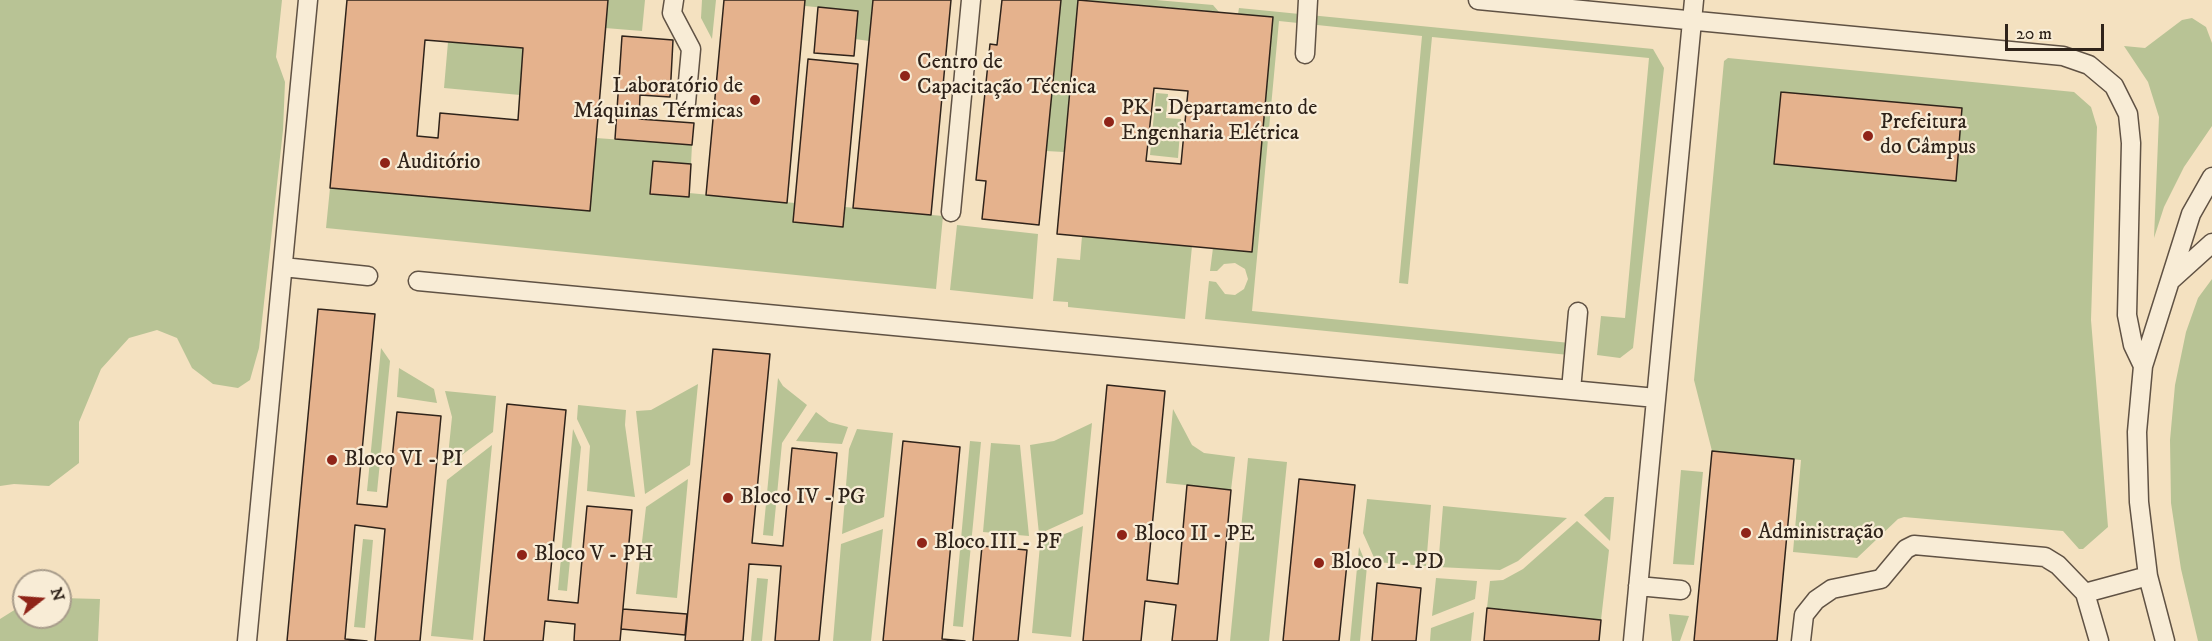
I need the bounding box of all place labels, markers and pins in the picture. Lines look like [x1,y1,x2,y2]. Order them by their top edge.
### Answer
place label: Centro de Capacitação Técnica [917,50,1096,101]
marker: Centro de Capacitação Técnica [898,69,912,83]
place label: Laboratório de Máquinas Térmicas [573,74,743,125]
marker: Laboratório de Máquinas Térmicas [748,93,762,107]
place label: PK - Departamento de Engenharia Elétrica [1121,96,1317,148]
place label: Prefeitura do Câmpus [1880,110,1976,162]
marker: PK - Departamento de Engenharia Elétrica [1102,115,1116,129]
marker: Prefeitura do Câmpus [1861,129,1875,143]
place label: Auditório [397,150,480,176]
marker: Auditório [378,156,392,170]
place label: Bloco VI - PI [344,447,463,473]
marker: Bloco VI - PI [325,453,339,467]
place label: Bloco IV - PG [740,485,865,511]
marker: Bloco IV - PG [721,491,735,505]
place label: Administração [1758,520,1884,546]
place label: Bloco II - PE [1134,522,1255,548]
marker: Administração [1739,526,1753,540]
marker: Bloco II - PE [1115,528,1129,542]
place label: Bloco III - PF [934,530,1062,556]
marker: Bloco III - PF [915,536,929,550]
place label: Bloco V - PH [534,542,653,568]
marker: Bloco V - PH [515,548,529,562]
place label: Bloco I - PD [1331,550,1444,576]
marker: Bloco I - PD [1312,556,1326,570]

